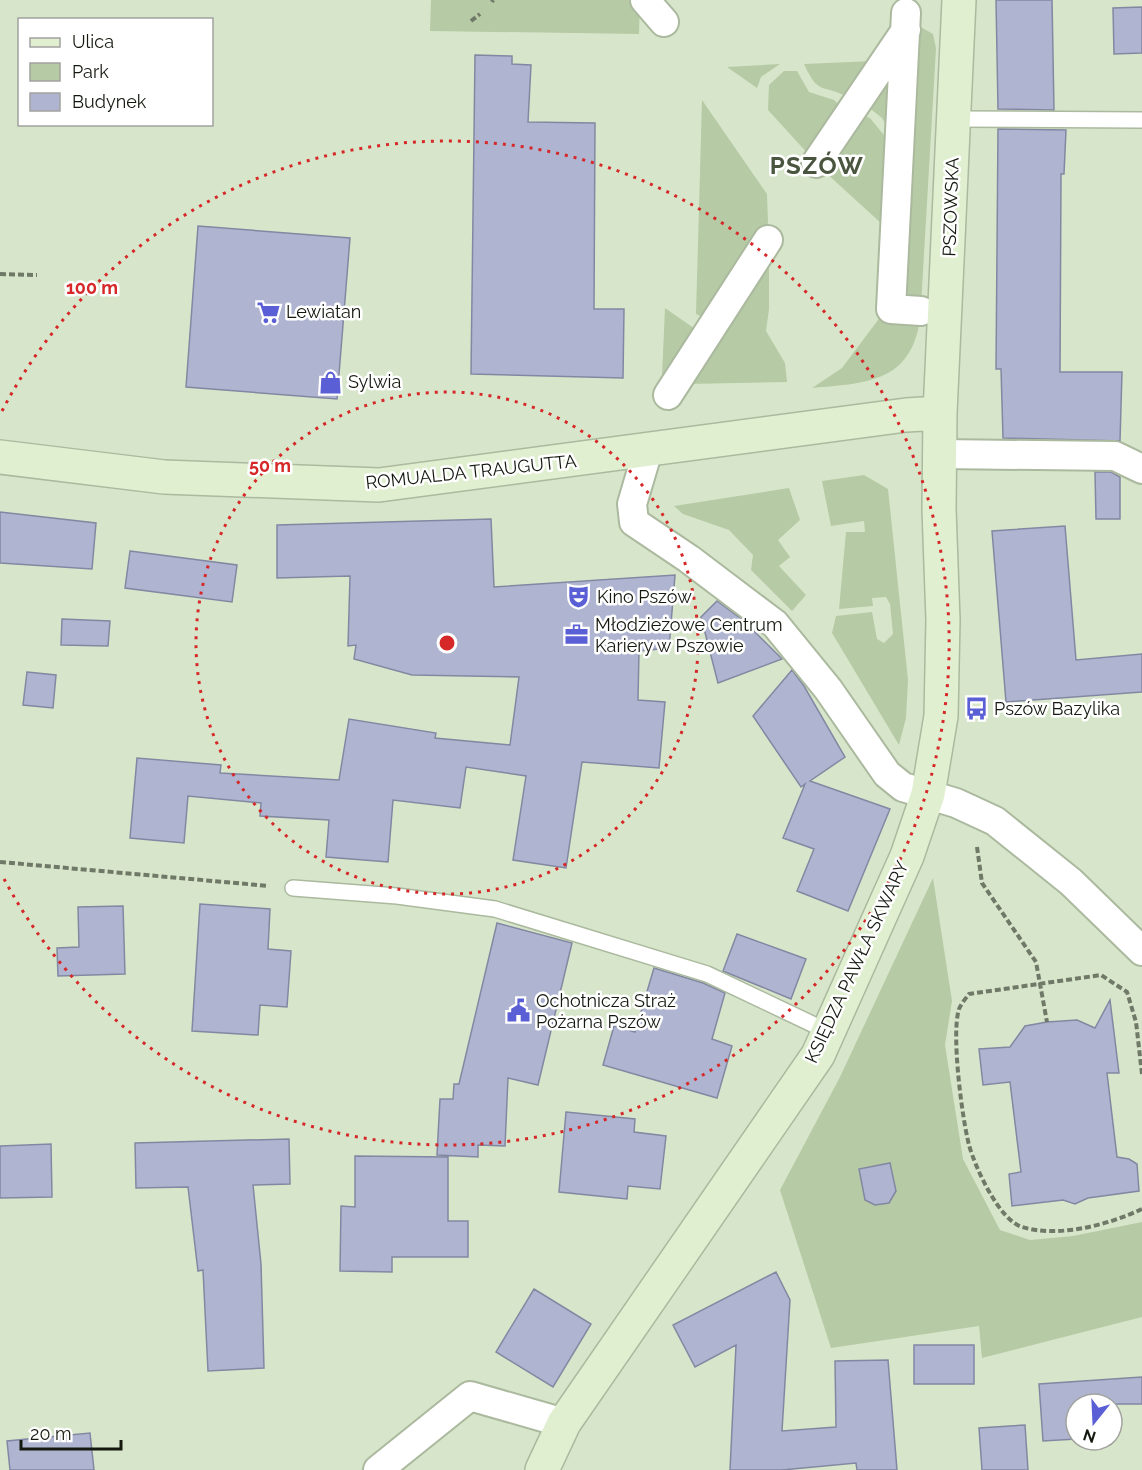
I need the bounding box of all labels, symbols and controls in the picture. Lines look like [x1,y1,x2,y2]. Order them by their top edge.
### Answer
legend [18,18,213,126]
text: Ulica [72,31,114,52]
text: Park [72,61,109,82]
text: Budynek [72,91,147,112]
district label: PSZÓW [770,151,864,180]
street label: PSZOWSKA [938,157,963,257]
text: 100 m [66,277,118,298]
supermarket icon: Lewiatan [255,299,281,325]
place label: Lewiatan [286,301,361,322]
shop icon: Sylwia [317,369,343,395]
place label: Sylwia [348,371,401,392]
street label: ROMUALDA TRAUGUTTA [364,450,578,493]
text: 50 m [249,455,291,476]
theatre icon: Kino Pszów [566,584,592,610]
place label: Kino Pszów [597,586,692,607]
place label: Młodzieżowe Centrum Kariery w Pszowie [595,614,783,656]
office icon: Młodzieżowe Centrum Kariery w Pszowie [564,622,590,648]
centre of rings [437,633,457,653]
bus stop icon: Pszów Bazylika [963,696,989,722]
place label: Pszów Bazylika [994,698,1120,719]
street label: KSIĘDZA PAWŁA SKWARY [800,857,913,1066]
place label: Ochotnicza Straż Pożarna Pszów [536,990,676,1032]
public building icon: Ochotnicza Straż Pożarna Pszów [505,998,531,1024]
north arrow [1064,1392,1124,1452]
scale bar [21,1413,122,1451]
text: 20 m [30,1423,72,1444]
text: N [1081,1425,1098,1447]

